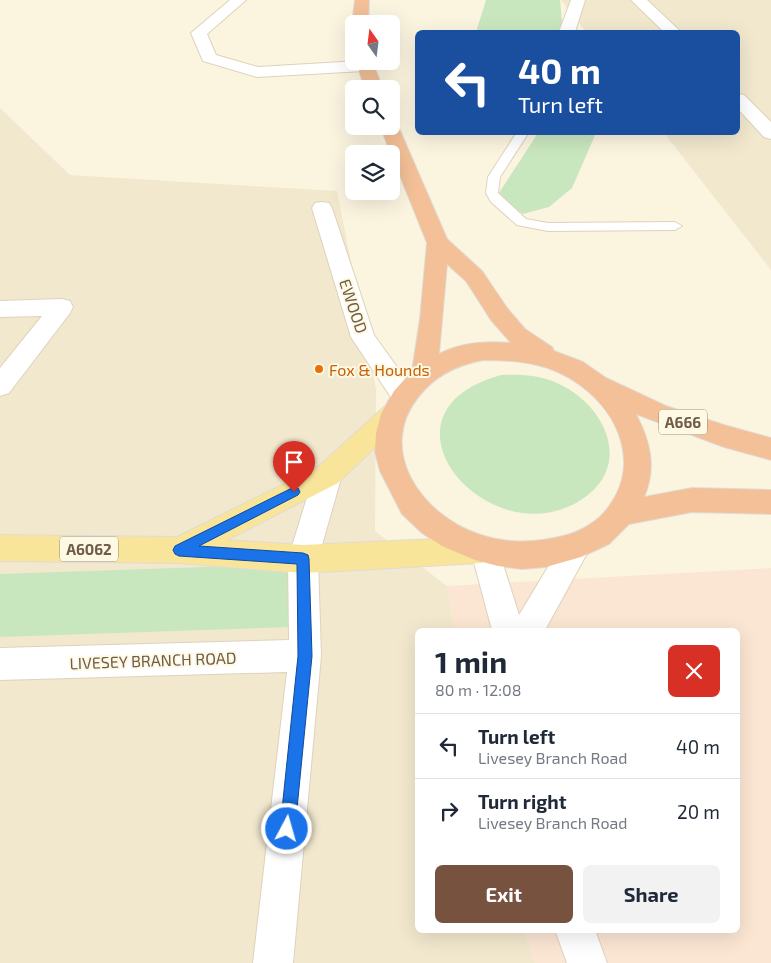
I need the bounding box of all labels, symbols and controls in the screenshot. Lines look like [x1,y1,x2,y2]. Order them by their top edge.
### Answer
north arrow [345,15,400,70]
map controls [345,15,400,200]
text: 40 m [518,49,601,91]
icon: left [435,50,500,115]
button: search [345,80,400,135]
text: Turn left [518,91,603,117]
button: layers [345,145,400,200]
street label: EWOOD [336,276,372,336]
place label: Fox & Hounds [329,360,430,379]
marker: Fox & Hounds [313,363,325,375]
road number: A666 [659,410,707,434]
pin [273,441,315,492]
icon: arrive [280,448,308,476]
road number: A6062 [60,536,118,562]
text: 1 min [435,643,507,679]
button: close [668,645,720,697]
street label: LIVESEY BRANCH ROAD [69,648,237,672]
text: 80 m · 12:08 [435,680,521,699]
text: Turn left [478,725,555,748]
icon: left [435,732,463,760]
text: 40 m [676,735,720,758]
text: Livesey Branch Road [478,748,627,767]
text: Turn right [478,790,566,813]
icon: right [435,797,463,825]
text: 20 m [677,800,720,823]
position arrow [260,802,312,854]
text: Livesey Branch Road [478,813,627,832]
button: Exit [435,865,573,923]
button: Share [583,865,720,923]

